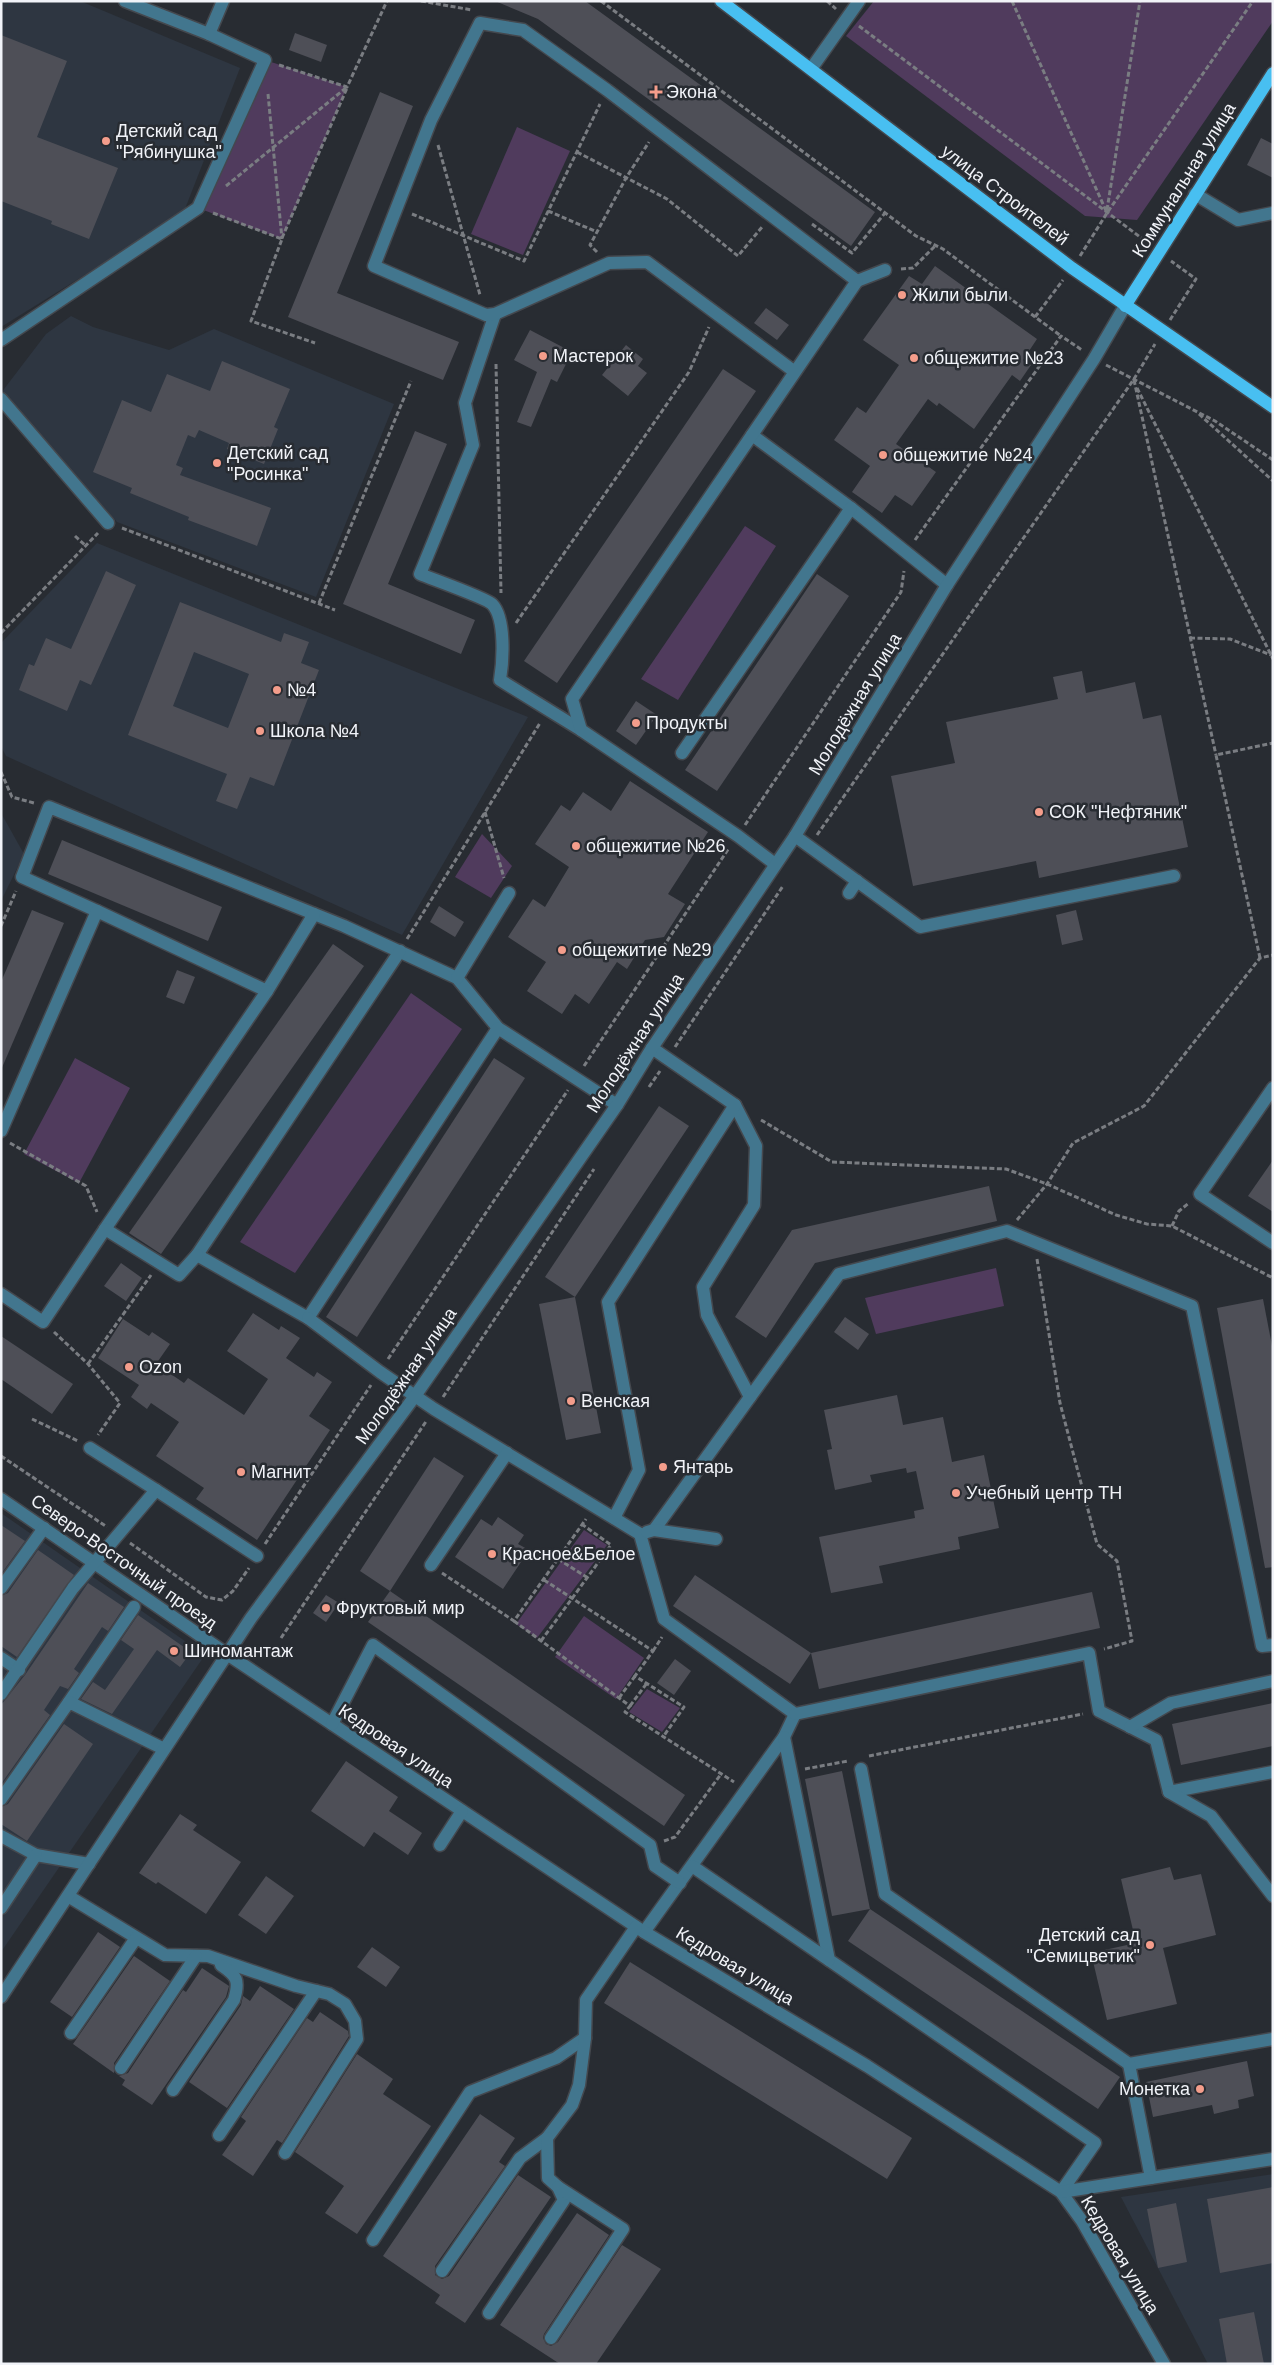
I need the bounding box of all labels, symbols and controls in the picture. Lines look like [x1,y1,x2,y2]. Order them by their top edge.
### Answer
place label: Экона [666,82,718,102]
marker: Экона [650,86,662,98]
street label: Коммунальная улица [1128,98,1240,261]
place label: Детский сад "Рябинушка" [116,121,222,162]
marker: Детский сад "Рябинушка" [100,135,112,147]
street label: улица Строителей [938,141,1072,249]
place label: Жили были [912,285,1008,305]
marker: Жили были [896,289,908,301]
place label: Мастерок [553,346,633,366]
place label: общежитие №23 [924,348,1063,368]
marker: Мастерок [537,350,549,362]
marker: общежитие №23 [908,352,920,364]
place label: Детский сад "Росинка" [227,443,329,484]
place label: общежитие №24 [893,445,1032,465]
marker: общежитие №24 [877,449,889,461]
marker: Детский сад "Росинка" [211,457,223,469]
street label: Молодёжная улица [805,629,906,779]
place label: №4 [287,680,316,700]
marker: №4 [271,684,283,696]
place label: Продукты [646,713,727,733]
marker: Продукты [630,717,642,729]
place label: Школа №4 [270,721,359,741]
marker: Школа №4 [254,725,266,737]
place label: СОК "Нефтяник" [1049,802,1187,822]
marker: СОК "Нефтяник" [1033,806,1045,818]
place label: общежитие №26 [586,836,725,856]
marker: общежитие №26 [570,840,582,852]
place label: общежитие №29 [572,940,711,960]
marker: общежитие №29 [556,944,568,956]
street label: Молодёжная улица [583,969,688,1116]
street label: Молодёжная улица [351,1303,461,1448]
place label: Ozon [139,1357,182,1377]
marker: Ozon [123,1361,135,1373]
place label: Венская [581,1391,650,1411]
marker: Венская [565,1395,577,1407]
place label: Янтарь [673,1457,733,1477]
marker: Янтарь [657,1461,669,1473]
place label: Магнит [251,1462,311,1482]
marker: Магнит [235,1466,247,1478]
place label: Учебный центр ТН [966,1483,1122,1503]
marker: Учебный центр ТН [950,1487,962,1499]
street label: Северо-Восточный проезд [27,1490,221,1634]
place label: Красное&Белое [502,1544,635,1564]
marker: Красное&Белое [486,1548,498,1560]
place label: Фруктовый мир [336,1598,465,1618]
marker: Фруктовый мир [320,1602,332,1614]
place label: Шиномантаж [184,1641,293,1661]
marker: Шиномантаж [168,1645,180,1657]
street label: Кедровая улица [335,1700,458,1792]
street label: Кедровая улица [672,1923,799,2010]
place label: Детский сад "Семицветик" [1027,1925,1140,1966]
marker: Детский сад "Семицветик" [1144,1939,1156,1951]
place label: Монетка [1119,2079,1191,2099]
marker: Монетка [1194,2083,1206,2095]
street label: Кедровая улица [1077,2192,1164,2319]

